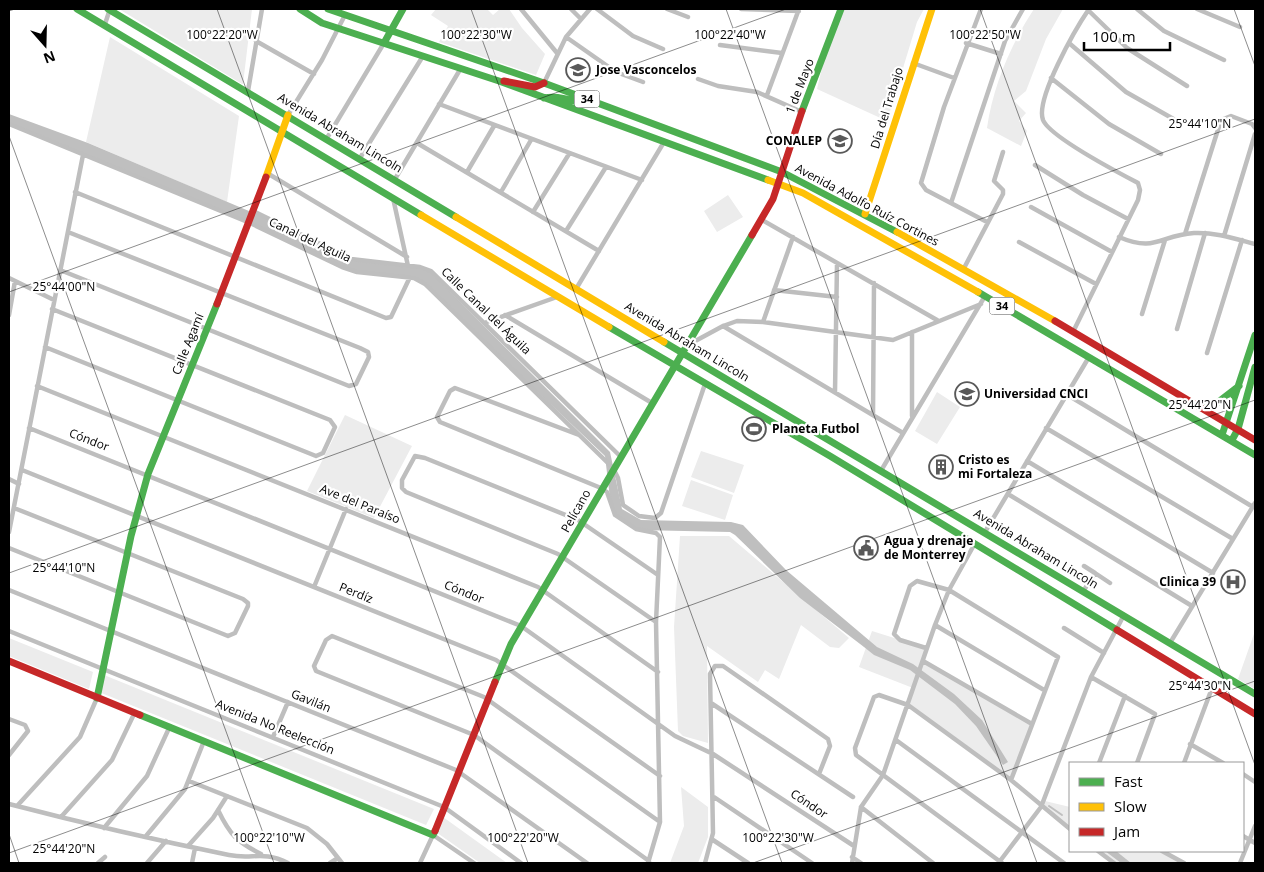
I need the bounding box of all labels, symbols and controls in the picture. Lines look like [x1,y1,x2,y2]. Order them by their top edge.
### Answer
north arrow [20,20,70,70]
scale bar [1084,20,1170,52]
text: 100°22'20"W [186,26,258,43]
text: 100°22'30"W [440,26,512,43]
text: 100°22'40"W [694,26,766,43]
text: 100°22'50"W [949,26,1021,43]
text: 100 m [1092,26,1136,46]
text: N [41,47,58,69]
street label: 1 de Mayo [781,56,818,116]
school or university icon: Jose Vasconcelos [565,57,591,83]
place label: Jose Vasconcelos [595,61,696,78]
street label: Día del Trabajo [866,65,907,151]
street label: Avenida Abraham Lincoln [275,89,406,177]
road number: 34 [574,90,600,108]
text: 25°44'10"N [1169,115,1231,132]
school or university icon: CONALEP [827,128,853,154]
place label: CONALEP [766,132,822,149]
street label: Avenida Adolfo Ruíz Cortines [792,159,942,250]
street label: Canal del Aguila [266,213,354,266]
street label: Calle Canal del Águila [438,263,535,358]
text: 25°44'00"N [33,278,95,295]
street label: Avenida Abraham Lincoln [622,298,753,386]
road number: 34 [990,298,1014,314]
street label: Calle Agamí [167,310,208,377]
school or university icon: Universidad CNCI [954,381,980,407]
place label: Universidad CNCI [984,385,1088,402]
text: 25°44'20"N [1169,396,1231,413]
sports icon: Planeta Futbol [741,416,767,442]
place label: Planeta Futbol [772,420,859,437]
street label: Cóndor [67,424,112,455]
place label: Cristo es mi Fortaleza [958,451,1032,482]
building icon: Cristo es mi Fortaleza [928,454,954,480]
street label: Ave del Paraíso [318,480,403,527]
street label: Pelícano [557,486,594,535]
street label: Avenida Abraham Lincoln [971,505,1102,593]
place label: Agua y drenaje de Monterrey [884,532,973,563]
public building icon: Agua y drenaje de Monterrey [853,535,879,561]
text: 25°44'10"N [33,559,95,576]
hospital icon: Clinica 39 [1220,569,1246,595]
place label: Clinica 39 [1159,573,1216,590]
street label: Cóndor [442,576,487,607]
street label: Perdíz [337,578,376,607]
text: 25°44'30"N [1169,677,1231,694]
street label: Gavilán [289,685,334,716]
street label: Avenida No Reelección [213,695,337,758]
legend [1069,762,1244,852]
text: Fast [1114,771,1143,791]
street label: Cóndor [787,785,831,822]
text: Slow [1114,796,1147,816]
text: Jam [1112,821,1140,841]
text: 100°22'10"W [233,829,305,846]
text: 100°22'20"W [487,829,559,846]
text: 100°22'30"W [742,829,814,846]
text: 25°44'20"N [33,840,95,857]

